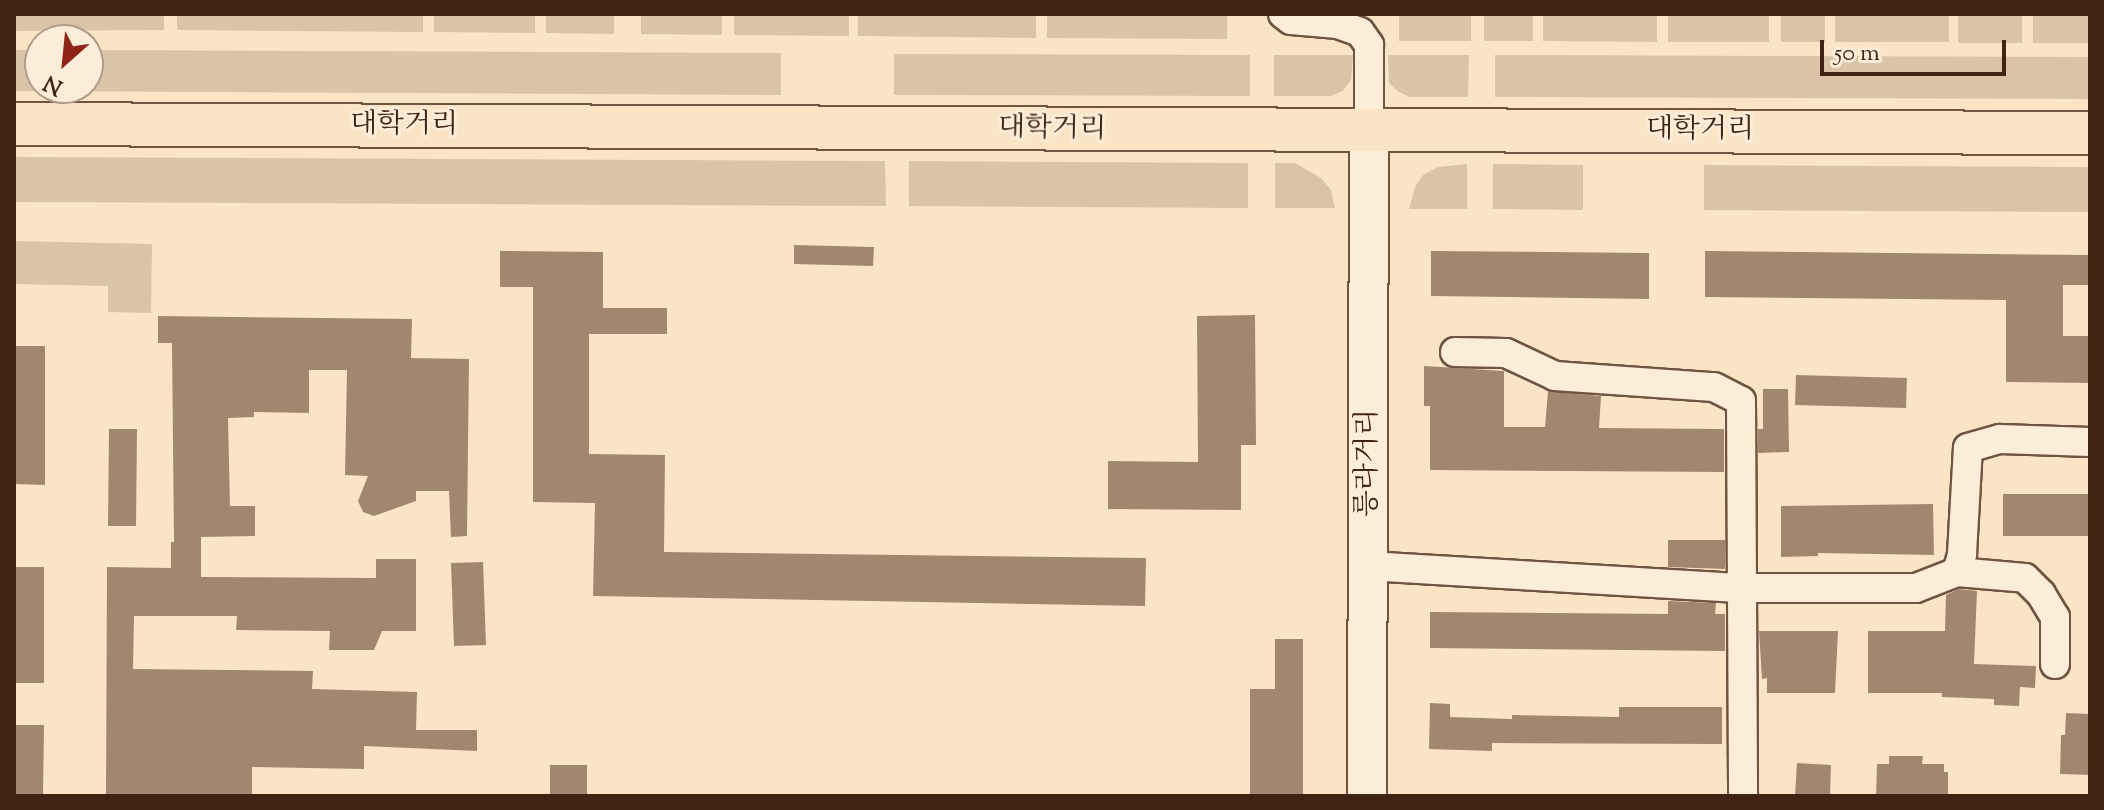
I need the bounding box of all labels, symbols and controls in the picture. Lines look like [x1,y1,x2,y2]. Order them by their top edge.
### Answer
north arrow [24,24,104,104]
scale bar [1824,24,2010,74]
text: 50 m [1834,37,1880,71]
text: N [39,65,69,102]
street label: 대학거리 [350,108,458,142]
street label: 대학거리 [998,111,1106,147]
street label: 대학거리 [1646,113,1754,147]
street label: 릉라거리 [1351,409,1385,517]

